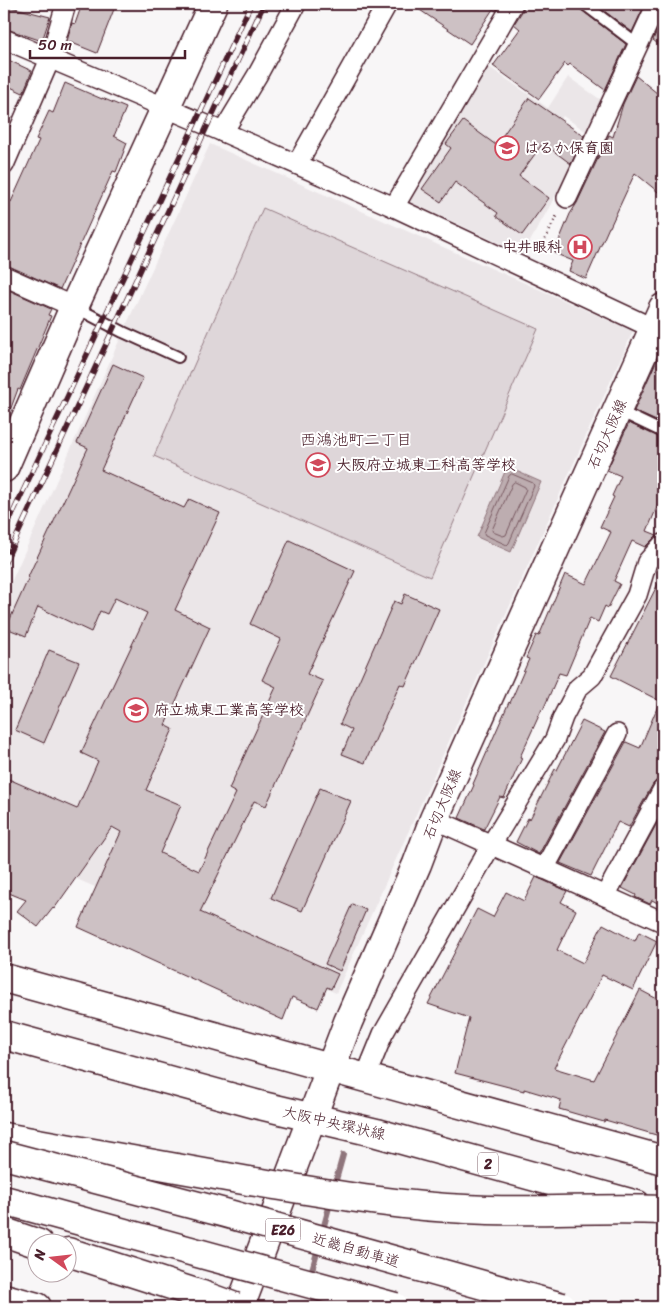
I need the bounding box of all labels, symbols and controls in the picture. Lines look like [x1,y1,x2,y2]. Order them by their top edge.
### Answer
scale bar [30,28,185,60]
text: 50 m [38,32,73,58]
school or university icon: はるか保育園 [494,135,520,161]
place label: はるか保育園 [524,135,614,161]
place label: 中井眼科 [502,234,562,260]
hospital icon: 中井眼科 [567,234,593,260]
street label: 石切大阪線 [580,394,634,474]
district label: 西鴻池町二丁目 [300,425,412,454]
school or university icon: 大阪府立城東工科高等学校 [305,452,331,478]
place label: 大阪府立城東工科高等学校 [336,452,516,478]
school or university icon: 府立城東工業高等学校 [123,697,149,723]
place label: 府立城東工業高等学校 [154,697,304,723]
street label: 石切大阪線 [415,764,469,844]
street label: 大阪中央環状線 [280,1099,388,1147]
road number: 2 [478,1152,498,1176]
road number: E26 [266,1218,300,1242]
street label: 近畿自動車道 [309,1225,403,1275]
north arrow [28,1234,78,1284]
text: N [26,1247,53,1264]

